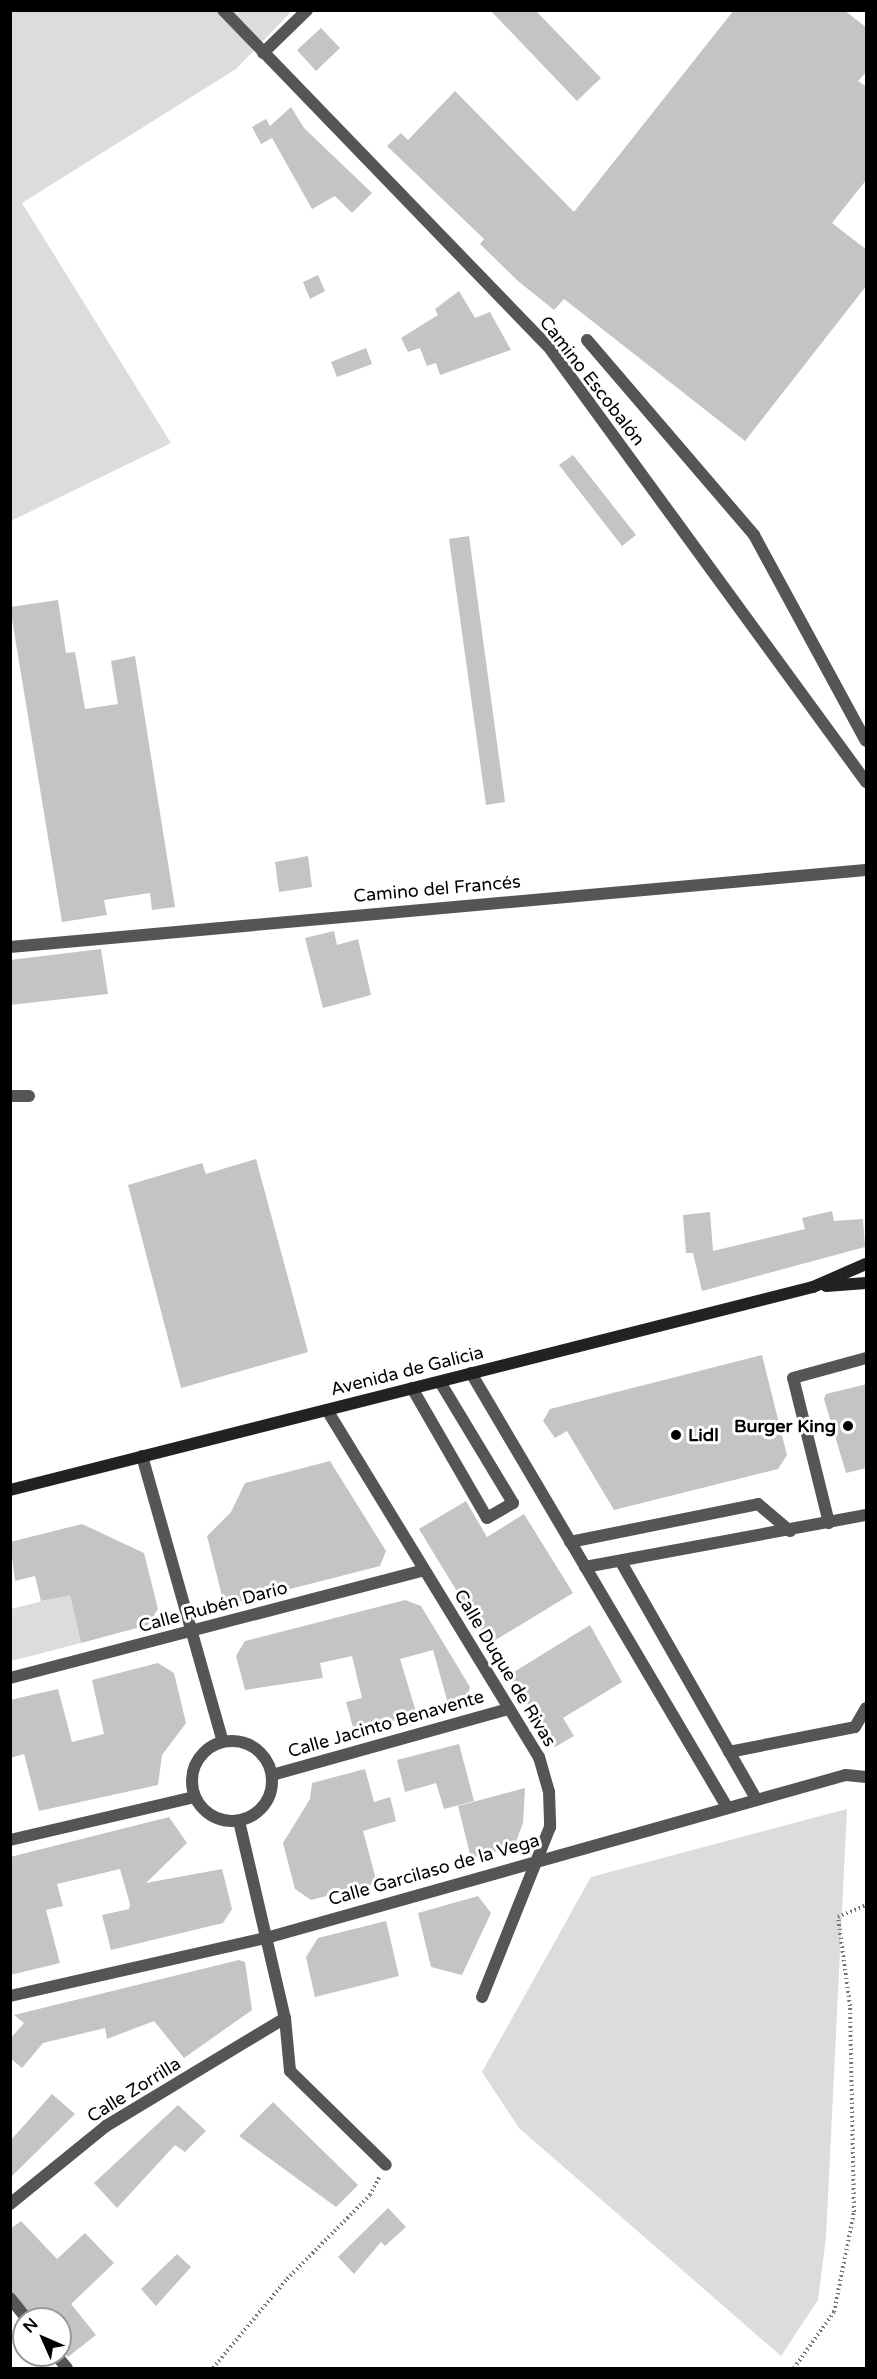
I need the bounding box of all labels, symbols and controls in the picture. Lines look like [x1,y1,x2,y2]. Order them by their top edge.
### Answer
street label: Camino Escobalón [535,312,649,450]
street label: Camino del Francés [353,871,521,907]
street label: Avenida de Galicia [328,1342,486,1400]
place label: Burger King [734,1415,836,1437]
marker: Burger King [841,1419,855,1433]
place label: Lidl [688,1424,719,1446]
marker: Lidl [669,1428,683,1442]
street label: Calle Rubén Darío [136,1577,290,1637]
street label: Calle Duque de Rivas [449,1585,561,1751]
street label: Calle Jacinto Benavente [285,1686,487,1762]
street label: Calle Garcilaso de la Vega [326,1830,542,1910]
street label: Calle Zorrilla [83,2053,185,2127]
north arrow [12,2307,72,2367]
text: N [19,2314,42,2337]

